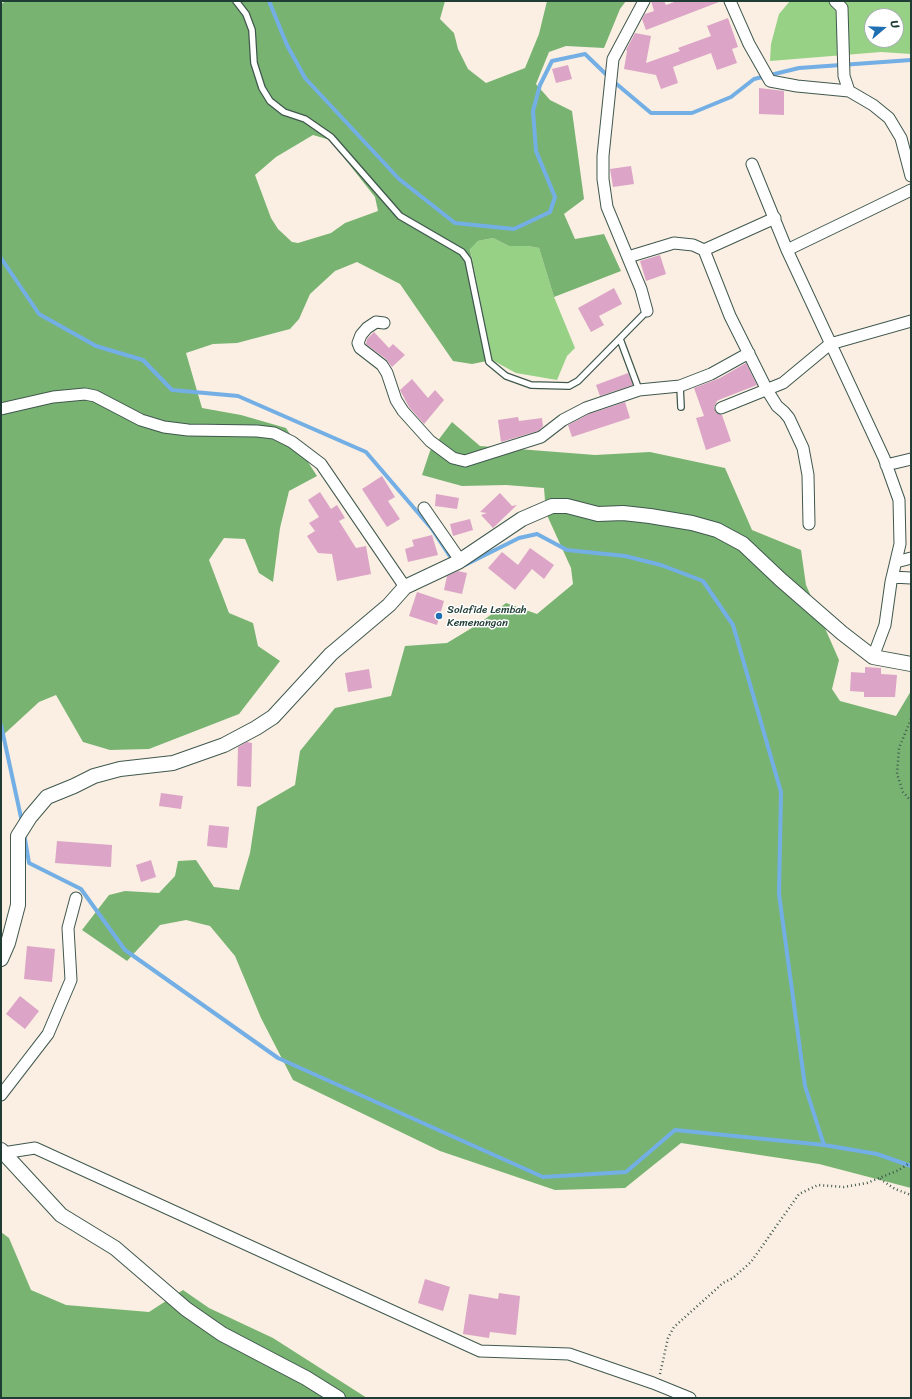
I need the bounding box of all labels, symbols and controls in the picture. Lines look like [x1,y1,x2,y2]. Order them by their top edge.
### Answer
north arrow [864,8,904,48]
text: U [885,18,905,31]
place label: Solafide Lembah Kemenangan [447,603,527,629]
marker: Solafide Lembah Kemenangan [434,611,444,621]

